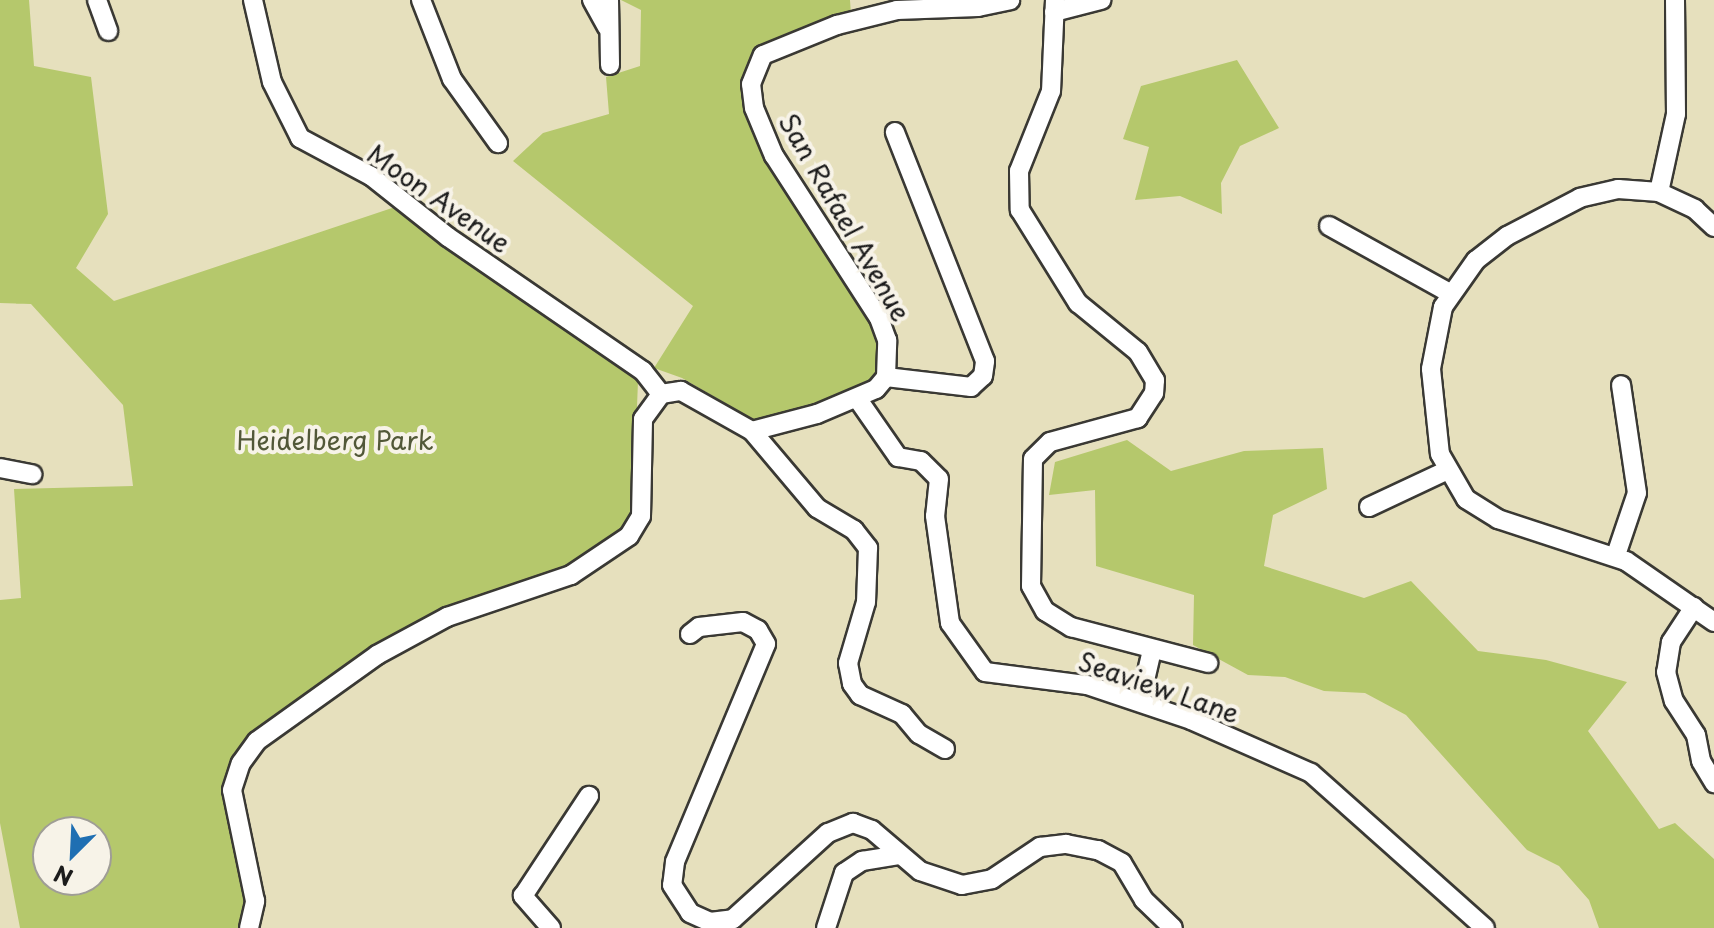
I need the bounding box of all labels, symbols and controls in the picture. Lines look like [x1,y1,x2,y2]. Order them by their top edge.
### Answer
street label: San Rafael Avenue [774,109,916,325]
street label: Moon Avenue [362,137,516,259]
park label: Heidelberg Park [237,424,433,456]
street label: Seaview Lane [1075,645,1243,729]
north arrow [32,816,112,896]
text: N [48,858,78,895]

